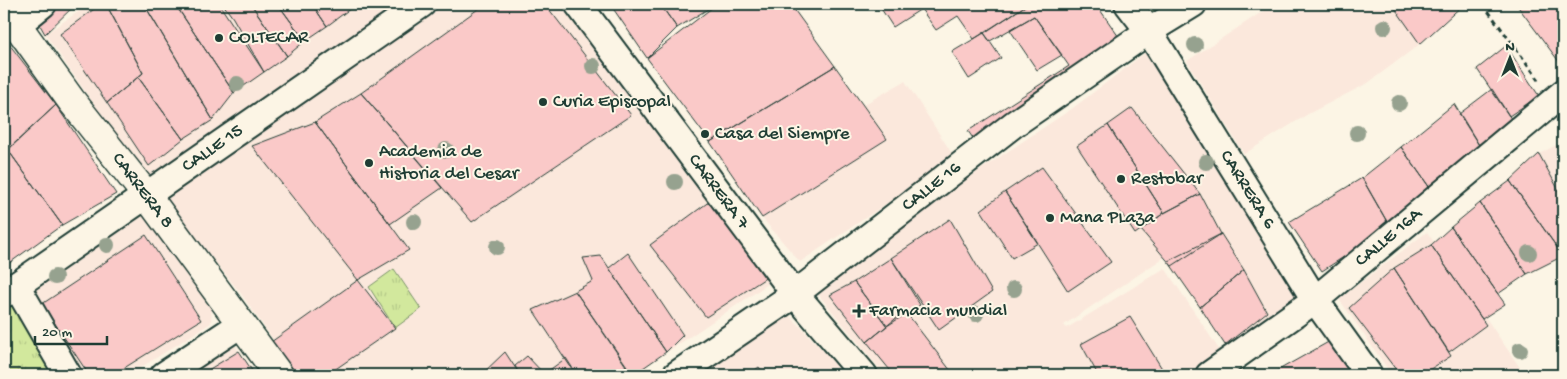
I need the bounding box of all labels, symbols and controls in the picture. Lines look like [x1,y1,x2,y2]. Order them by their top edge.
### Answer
place label: COLTECAR [229,27,309,50]
marker: COLTECAR [213,32,225,44]
north arrow [1484,32,1534,82]
text: N [1505,39,1515,56]
place label: Curia Episcopal [553,91,671,114]
marker: Curia Episcopal [537,96,549,108]
street label: CALLE 15 [178,120,248,178]
place label: Casa del Siempre [715,123,850,146]
marker: Casa del Siempre [699,128,711,140]
place label: Academia de Historia del Cesar [379,141,521,186]
street label: CARRERA 6 [1214,146,1280,234]
street label: CARRERA 8 [106,148,178,234]
street label: CARRERA 7 [682,150,755,235]
street label: CALLE 16 [898,156,967,217]
marker: Academia de Historia del Cesar [363,157,375,169]
place label: Restobar [1131,168,1205,191]
marker: Restobar [1115,173,1127,185]
street label: CALLE 16A [1351,202,1429,273]
place label: Mana PLaza [1060,207,1156,230]
marker: Mana PLaza [1044,212,1056,224]
place label: Farmacia mundial [868,300,1007,323]
marker: Farmacia mundial [853,305,865,317]
scale bar [35,314,108,346]
text: 20 m [42,324,72,342]

